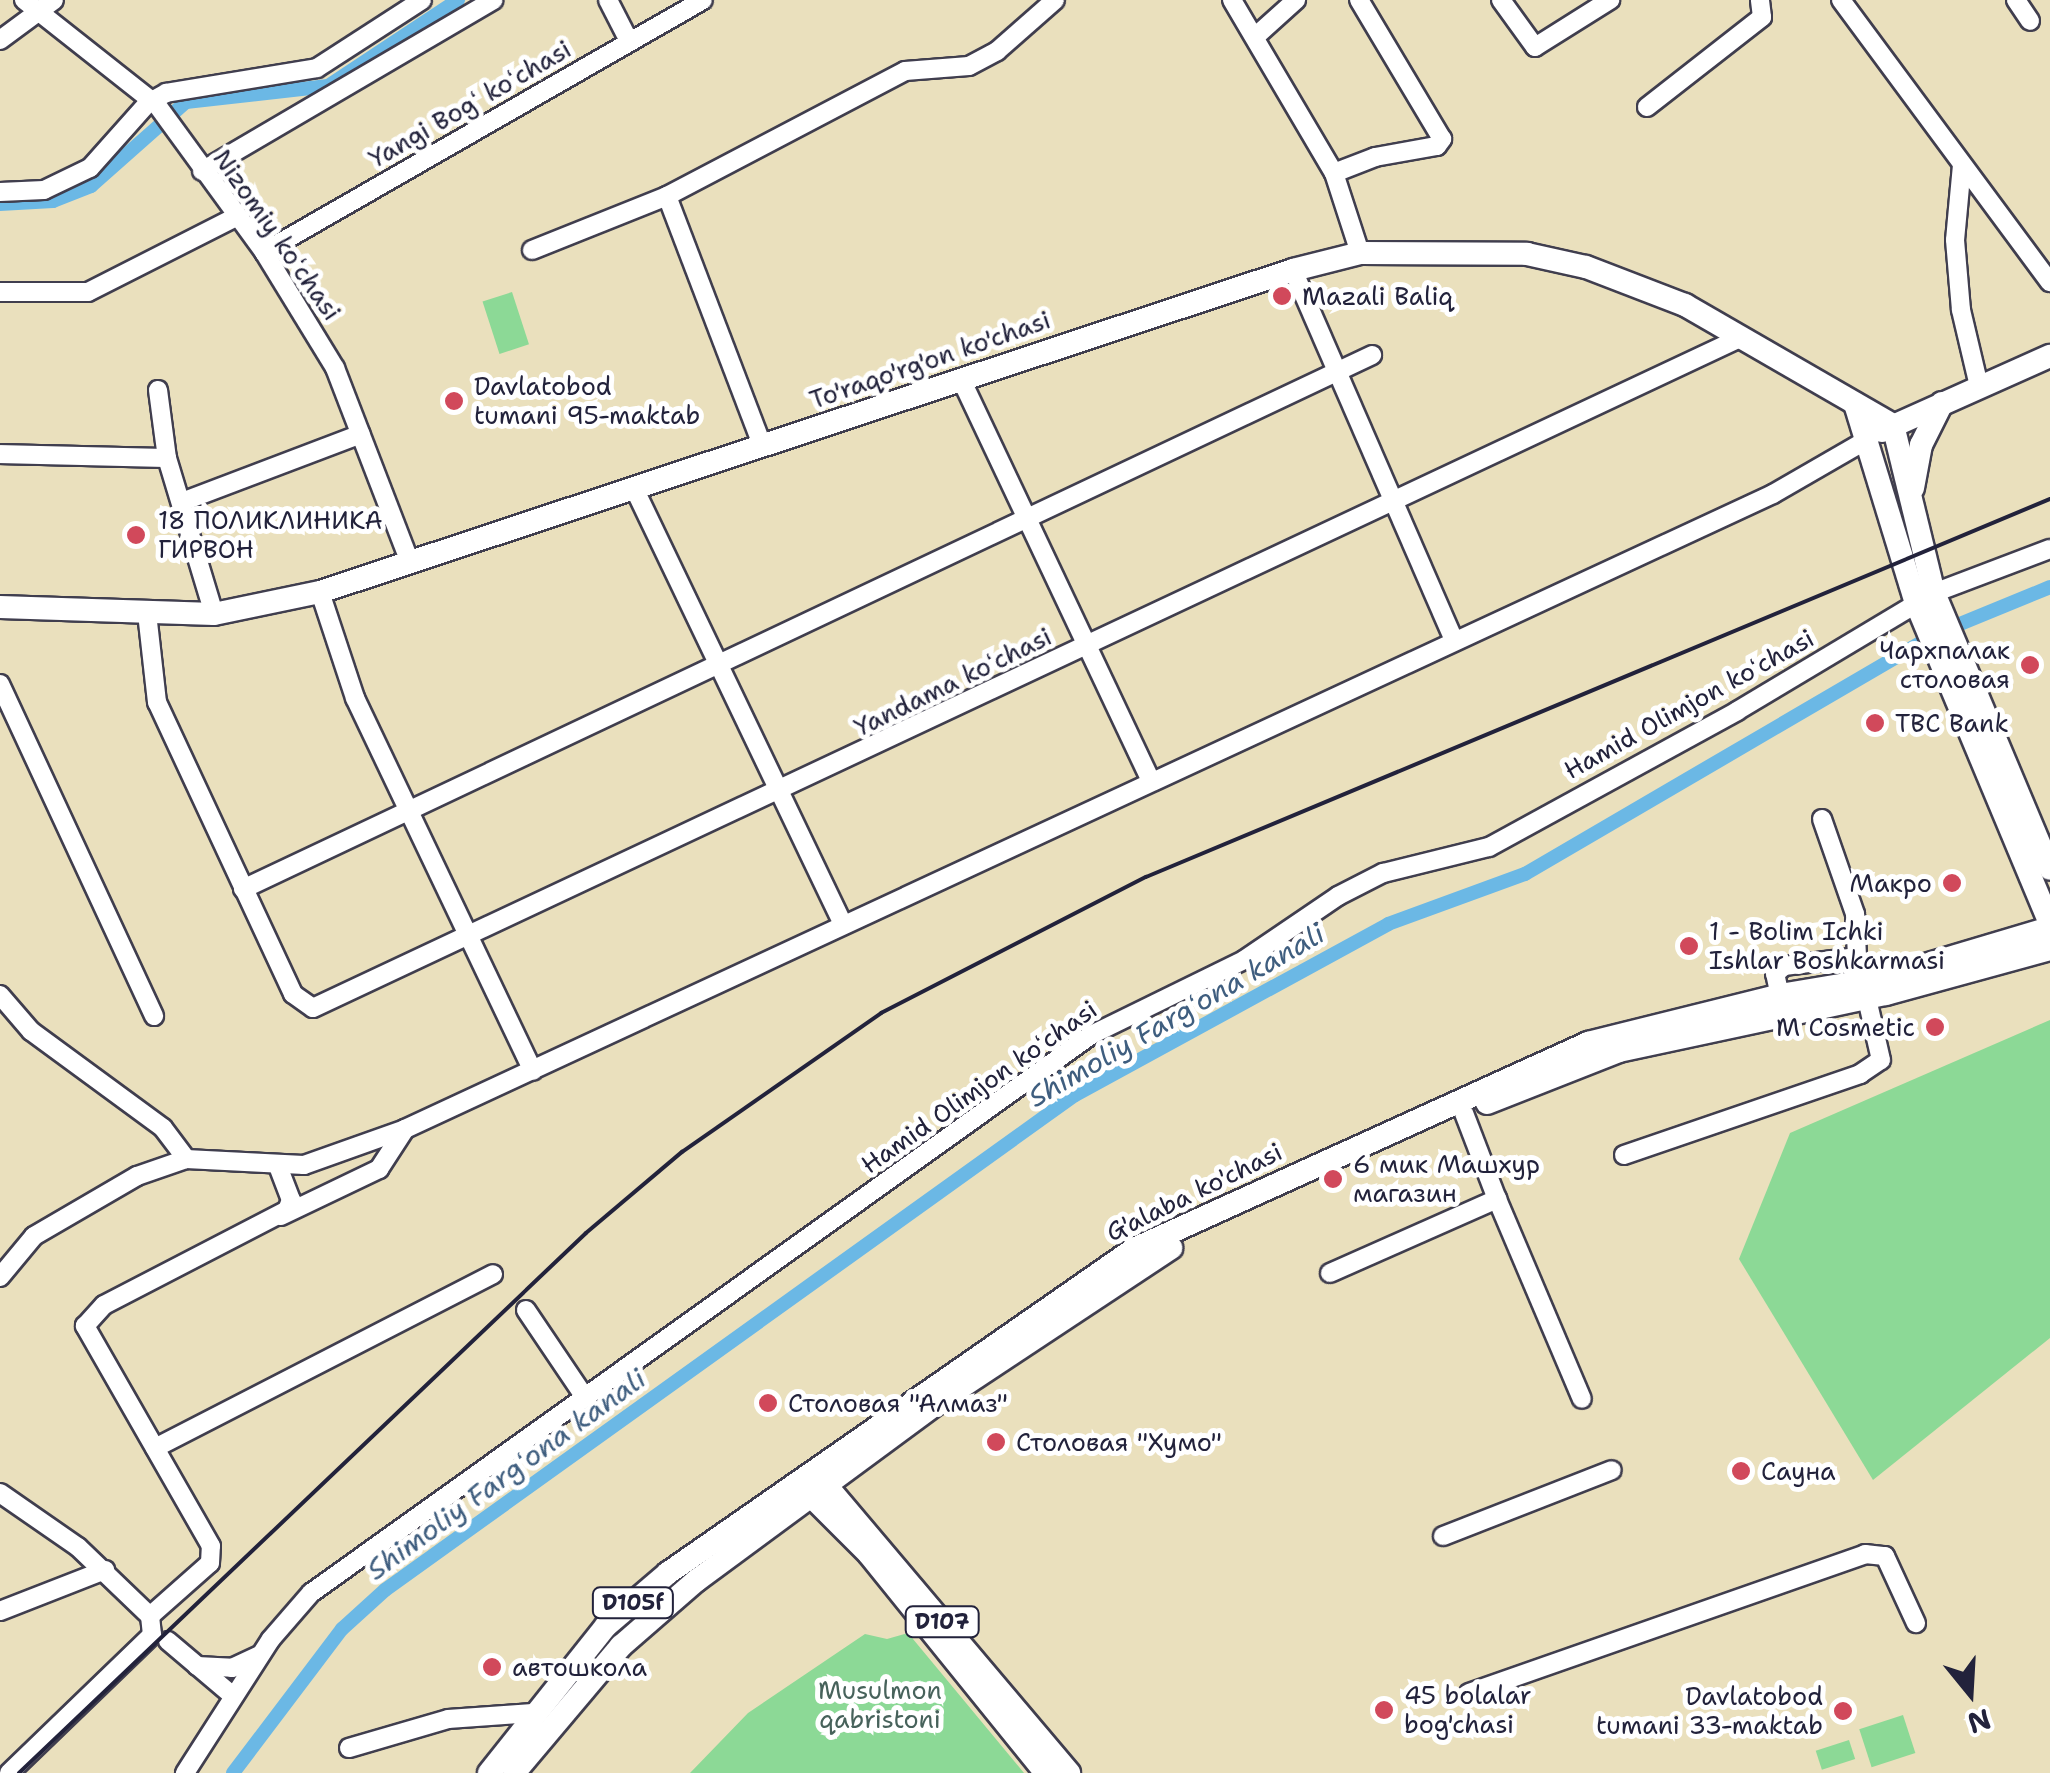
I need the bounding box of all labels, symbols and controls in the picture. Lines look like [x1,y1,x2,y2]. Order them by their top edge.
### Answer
street label: Yangi Bogʻ koʻchasi [364,34,576,174]
street label: Nizomiy koʻchasi [207,144,347,326]
place label: Mazali Baliq [1302,281,1453,311]
marker: Mazali Baliq [1271,285,1293,307]
street label: To'raqo'rg'on ko'chasi [806,305,1054,415]
place label: Davlatobod tumani 95-maktab [474,372,700,431]
marker: Davlatobod tumani 95-maktab [443,390,465,412]
place label: 18 ПОЛИКЛИНИКА ГИРВОН [158,506,383,565]
marker: 18 ПОЛИКЛИНИКА ГИРВОН [123,522,149,548]
street label: Yandama koʻchasi [849,621,1057,743]
street label: Hamid Olimjon koʻchasi [1559,623,1819,785]
place label: Чархпалак столовая [1879,636,2010,695]
marker: Чархпалак столовая [2019,654,2041,676]
place label: TBC Bank [1895,708,2009,738]
marker: TBC Bank [1864,712,1886,734]
place label: Макро [1850,868,1932,898]
marker: Макро [1941,872,1963,894]
water label: Shimoliy Fargʻona kanali [1022,916,1330,1114]
place label: 1 - Bolim Ichki Ishlar Boshkarmasi [1709,917,1945,976]
marker: 1 - Bolim Ichki Ishlar Boshkarmasi [1678,935,1700,957]
street label: Hamid Olimjon koʻchasi [855,994,1103,1180]
place label: M Cosmetic [1776,1012,1915,1042]
marker: M Cosmetic [1924,1016,1946,1038]
street label: G'alaba ko'chasi [1101,1136,1287,1248]
place label: 6 мик Машхур магазин [1353,1150,1540,1209]
marker: 6 мик Машхур магазин [1322,1168,1344,1190]
water label: Shimoliy Fargʻona kanali [360,1361,652,1587]
place label: Столовая "Алмаз" [788,1388,1008,1418]
marker: Столовая "Алмаз" [757,1392,779,1414]
place label: Столовая "Хумо" [1016,1427,1222,1457]
marker: Столовая "Хумо" [985,1431,1007,1453]
place label: Сауна [1761,1456,1836,1486]
marker: Сауна [1730,1460,1752,1482]
road number: D105f [590,1586,676,1620]
road number: D107 [904,1605,980,1639]
north arrow [1920,1643,2020,1743]
place label: автошкола [512,1652,647,1682]
marker: автошкола [481,1656,503,1678]
park label: Musulmon qabristoni [818,1676,942,1735]
place label: 45 bolalar bog'chasi [1404,1681,1532,1740]
place label: Davlatobod tumani 33-maktab [1596,1682,1823,1741]
marker: 45 bolalar bog'chasi [1373,1699,1395,1721]
marker: Davlatobod tumani 33-maktab [1832,1700,1854,1722]
text: N [1963,1700,1996,1743]

